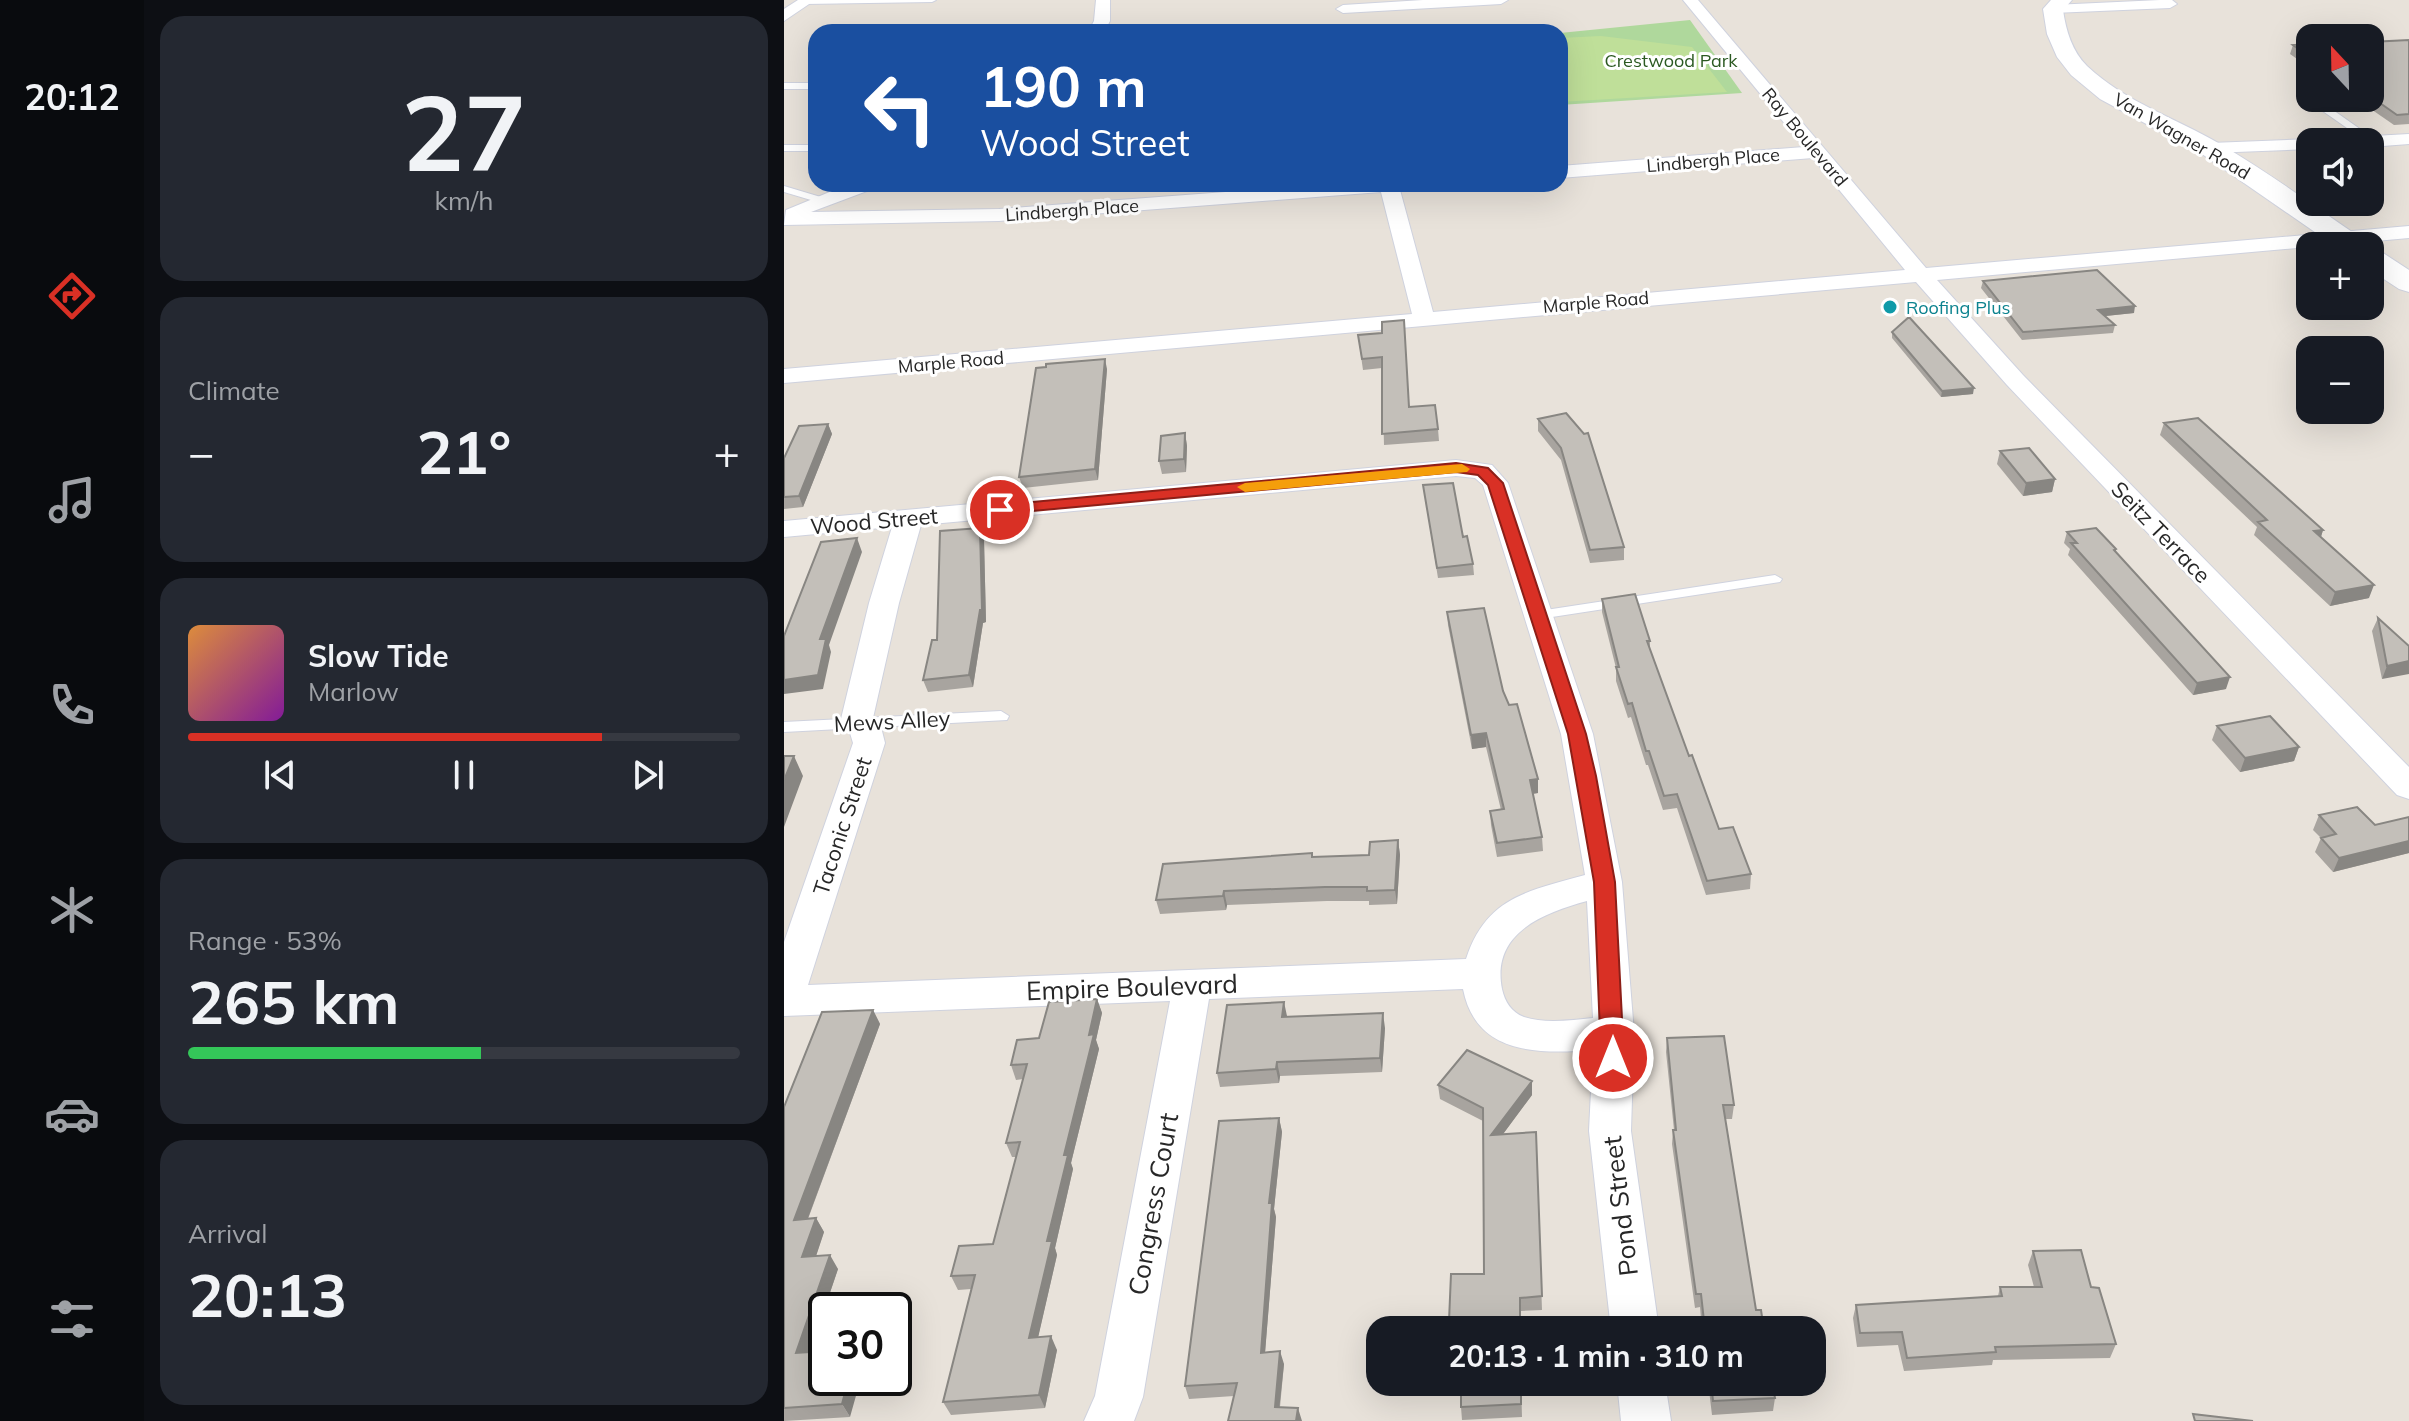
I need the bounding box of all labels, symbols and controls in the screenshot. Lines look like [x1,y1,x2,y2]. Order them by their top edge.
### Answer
north arrow [2296,24,2384,112]
map controls [2296,24,2384,424]
park label: Crestwood Park [1604,49,1738,72]
text: 190 m [980,51,1147,121]
icon: left [848,56,952,160]
text: 27 [402,66,526,197]
text: 20:12 [24,74,120,119]
street label: Ray Boulevard [1757,83,1853,191]
street label: Van Wagner Road [2110,88,2254,184]
text: Wood Street [980,120,1190,165]
button: sound [2296,128,2384,216]
street label: Lindbergh Place [1645,143,1781,177]
text: km/h [435,184,493,217]
street label: Lindbergh Place [1004,194,1140,226]
button: + [2296,232,2384,320]
icon: directions [44,268,100,324]
street label: Marple Road [1542,286,1650,318]
place label: Roofing Plus [1906,296,2011,319]
marker: Roofing Plus [1881,298,1899,316]
button: − [2296,336,2384,424]
street label: Marple Road [897,346,1005,378]
text: Climate [188,374,280,407]
text: 21° [417,414,511,489]
text: − [188,425,214,480]
text: + [714,425,740,480]
icon: music [44,472,100,528]
street label: Seitz Terrace [2105,475,2217,589]
pin [966,476,1034,544]
icon: arrive [978,488,1022,532]
street label: Wood Street [809,501,939,541]
text: Slow Tide [308,637,449,675]
text: Marlow [308,675,399,708]
icon: phone [44,677,100,733]
street label: Mews Alley [833,704,951,738]
icon: previous [258,753,302,797]
icon: pause [442,753,486,797]
icon: next [626,753,670,797]
street label: Taconic Street [806,753,878,899]
icon: climate [44,882,100,938]
text: Range · 53% [188,924,342,957]
text: 265 km [188,964,400,1039]
street label: Empire Boulevard [1026,967,1238,1007]
position arrow [1571,1016,1655,1100]
icon: car [44,1086,100,1142]
street label: Congress Court [1121,1110,1185,1298]
street label: Pond Street [1595,1134,1645,1278]
text: Arrival [188,1217,268,1250]
text: 20:13 [188,1257,347,1332]
icon: filters [44,1291,100,1347]
speed limit sign: 30 [808,1292,912,1396]
text: 20:13 · 1 min · 310 m [1448,1337,1744,1375]

